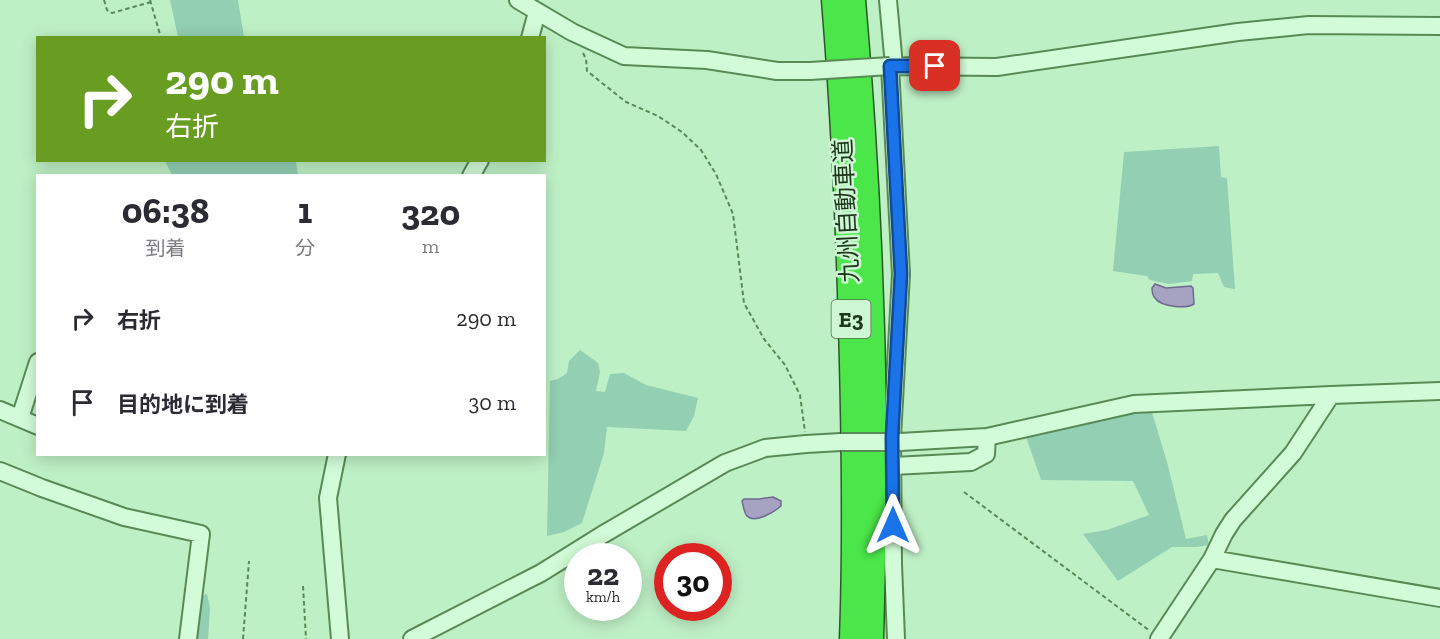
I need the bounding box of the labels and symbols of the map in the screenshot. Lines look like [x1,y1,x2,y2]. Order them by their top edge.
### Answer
pin [909,40,960,91]
street label: 九州自動車道 [828,138,864,284]
road number: E3 [832,300,870,338]
position arrow [861,493,925,557]
speed limit sign: 30 [654,543,732,621]

